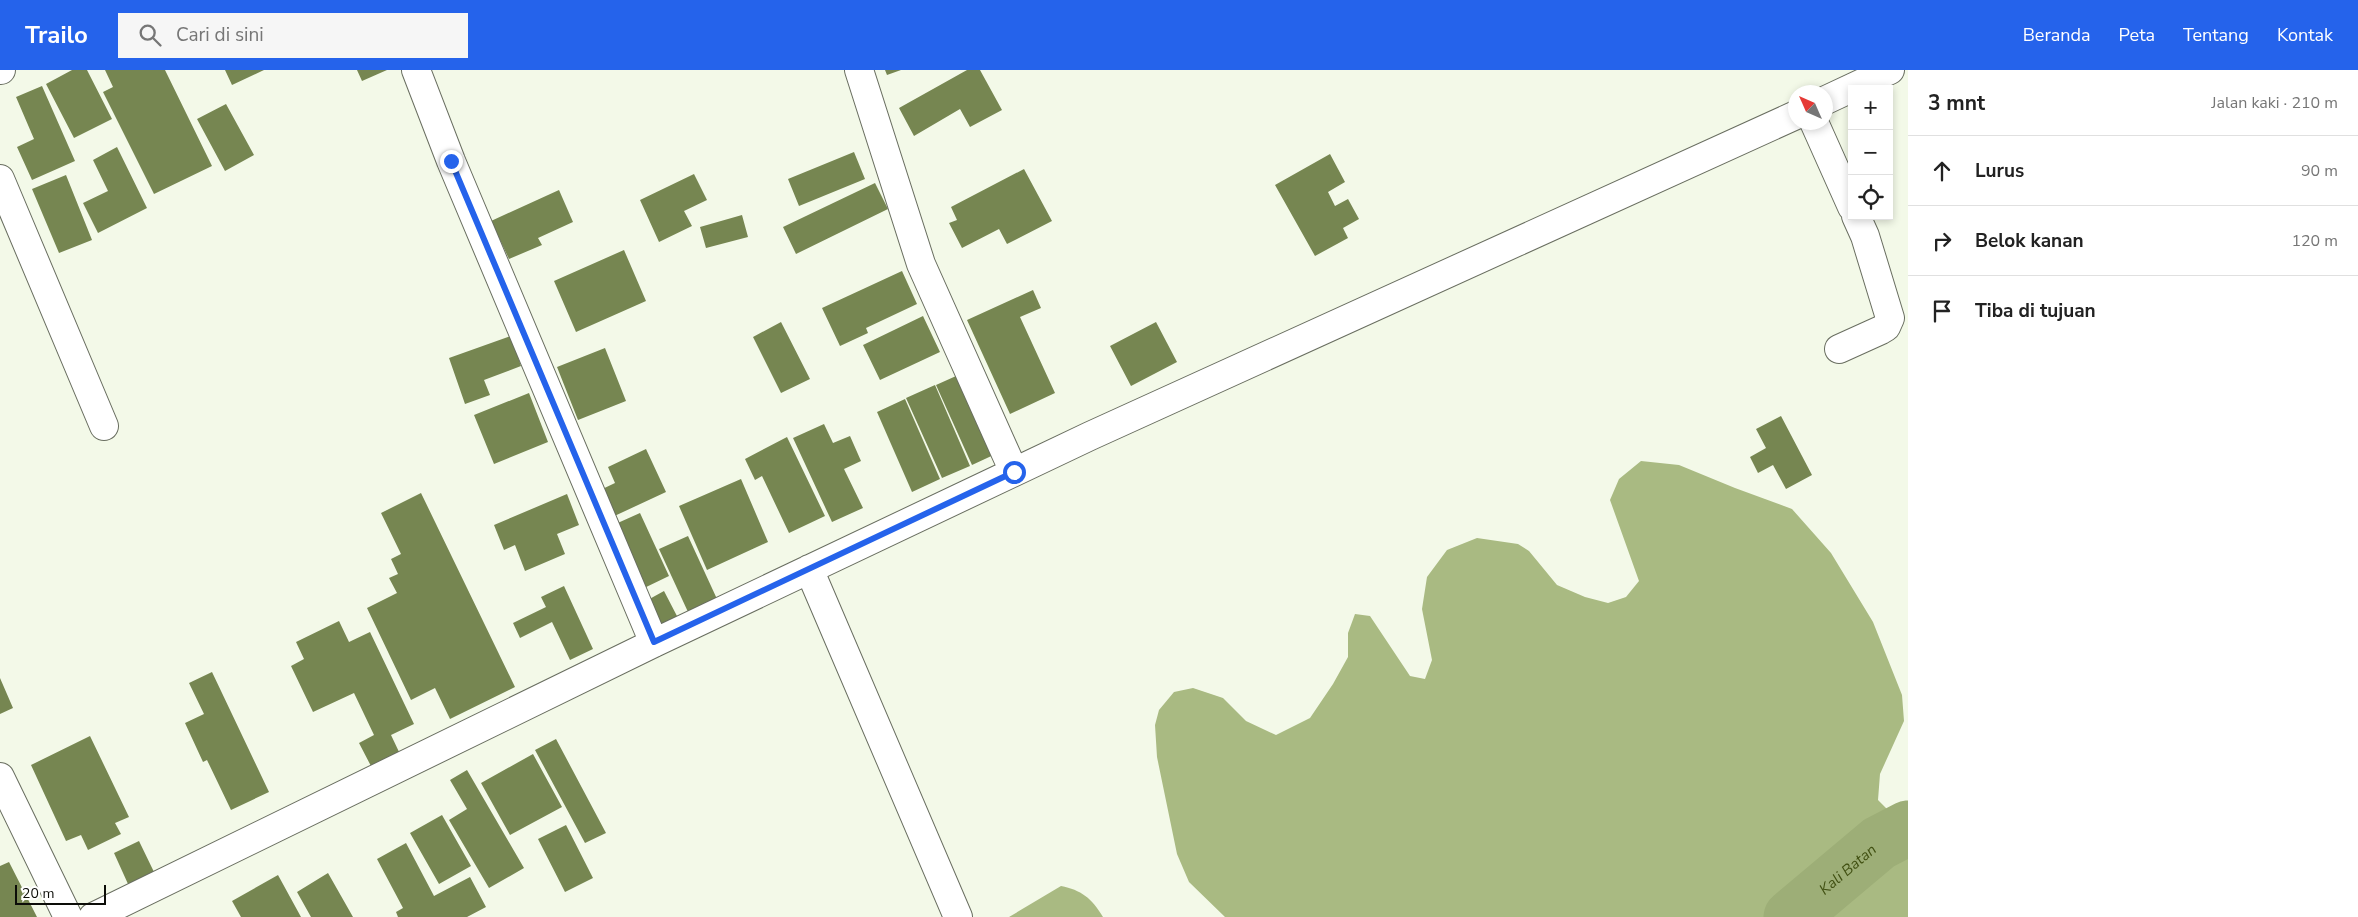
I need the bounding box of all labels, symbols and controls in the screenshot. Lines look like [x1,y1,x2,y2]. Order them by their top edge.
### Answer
search box [118,13,468,58]
text: Trailo [25,19,88,51]
icon: search [136,21,164,49]
text: Cari di sini [176,22,264,48]
text: Beranda [2023,23,2091,47]
text: Peta [2119,23,2155,47]
text: Tentang [2183,23,2249,47]
text: Kontak [2277,23,2333,47]
north arrow [1788,85,1833,130]
map controls [1848,85,1893,220]
button: + [1848,85,1893,130]
text: 3 mnt [1928,89,1985,117]
text: Jalan kaki · 210 m [2211,92,2338,114]
button: − [1848,130,1893,175]
route end [440,150,463,173]
icon: ahead [1928,157,1956,185]
text: Lurus [1975,158,2024,184]
text: 90 m [2301,160,2338,182]
button: locate [1848,175,1893,220]
icon: right [1928,227,1956,255]
text: Belok kanan [1975,228,2084,254]
text: 120 m [2291,230,2338,252]
icon: arrive [1928,297,1956,325]
text: Tiba di tujuan [1975,298,2096,324]
route start [1003,461,1026,484]
water label: Kali Batan [1815,840,1880,899]
scale bar [15,882,106,905]
text: 20 m [22,884,54,903]

